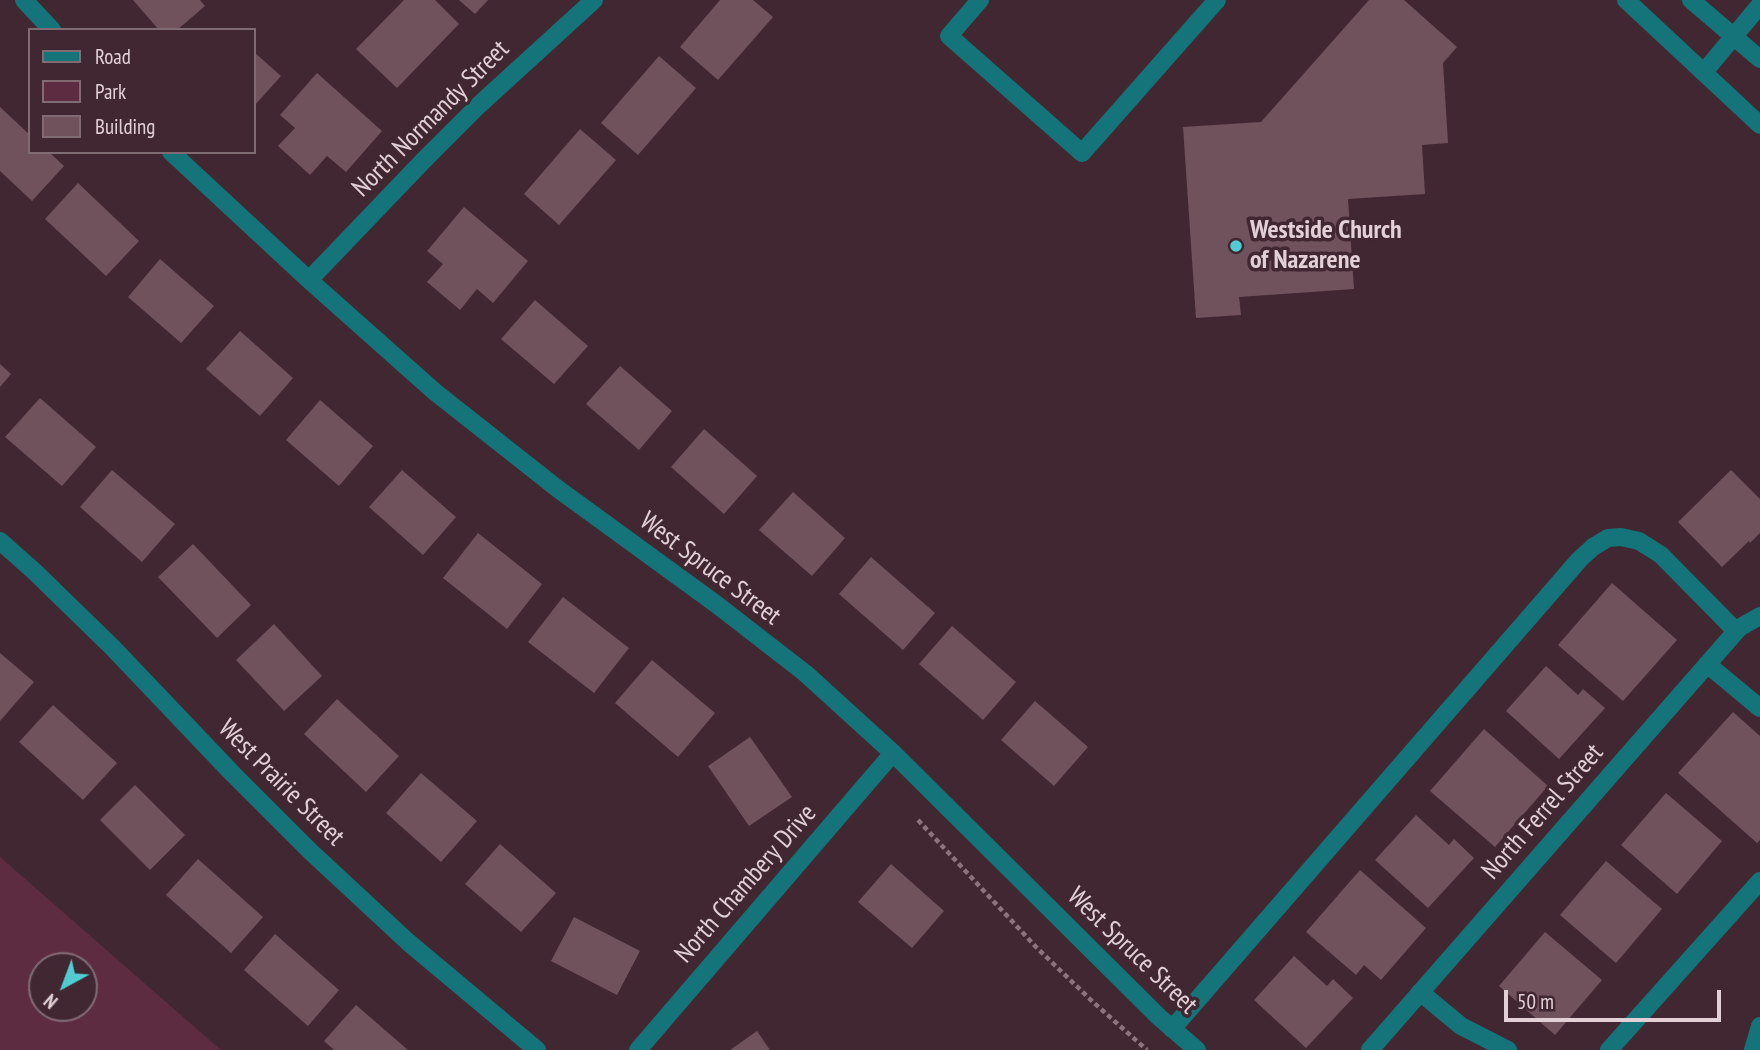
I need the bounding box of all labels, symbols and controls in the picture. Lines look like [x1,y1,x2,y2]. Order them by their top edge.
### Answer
legend [28,28,256,154]
street label: North Normandy Street [346,34,516,204]
text: Road [95,43,131,70]
text: Park [95,78,126,105]
text: Building [95,113,155,140]
place label: Westside Church of Nazarene [1250,215,1402,276]
marker: Westside Church of Nazarene [1228,238,1244,254]
street label: West Spruce Street [633,506,787,632]
street label: West Prairie Street [211,713,351,853]
street label: North Ferrel Street [1476,738,1610,886]
street label: North Chambery Drive [669,799,823,969]
street label: West Spruce Street [1061,881,1203,1021]
north arrow [28,952,98,1022]
scale bar [1508,976,1725,1020]
text: 50 m [1517,988,1554,1015]
text: N [39,989,62,1014]

